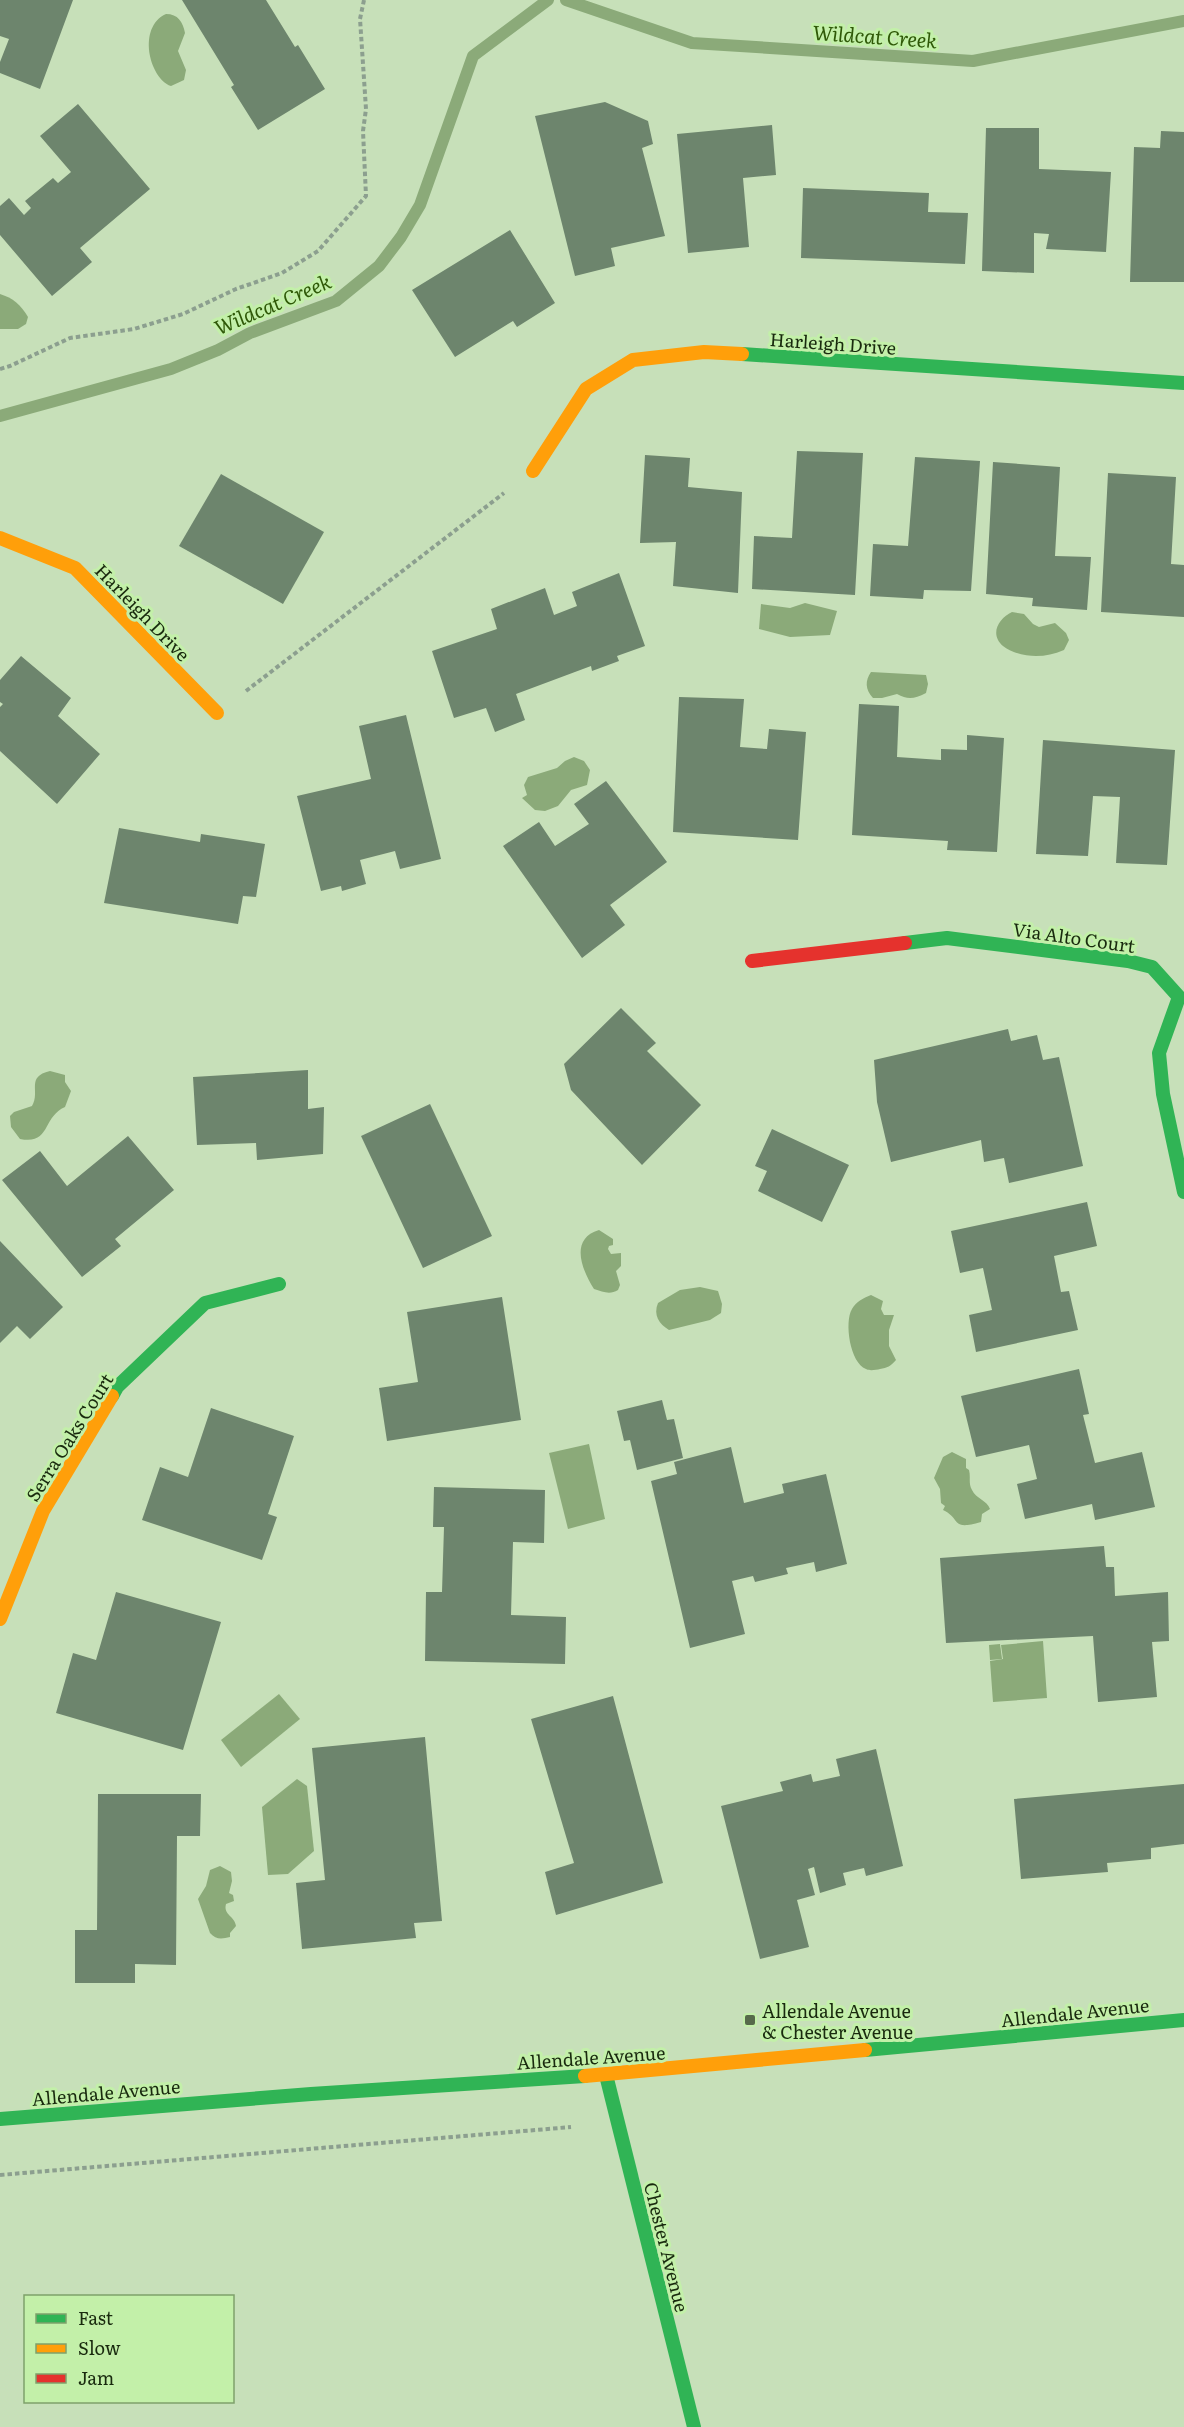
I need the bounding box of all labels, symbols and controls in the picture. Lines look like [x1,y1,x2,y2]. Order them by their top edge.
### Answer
water label: Wildcat Creek [812,16,938,54]
water label: Wildcat Creek [209,265,335,341]
street label: Harleigh Drive [769,325,897,361]
street label: Harleigh Drive [89,557,197,667]
street label: Via Alto Court [1011,915,1137,959]
street label: Serra Oaks Court [19,1367,120,1506]
street label: Allendale Avenue [1000,1991,1150,2033]
place label: Allendale Avenue & Chester Avenue [762,1997,913,2045]
marker: Allendale Avenue & Chester Avenue [743,2013,757,2027]
street label: Allendale Avenue [516,2038,666,2076]
street label: Allendale Avenue [31,2072,181,2112]
street label: Chester Avenue [638,2179,696,2315]
legend [24,2295,234,2403]
text: Fast [78,2304,114,2331]
text: Slow [78,2334,121,2361]
text: Jam [78,2364,114,2391]

